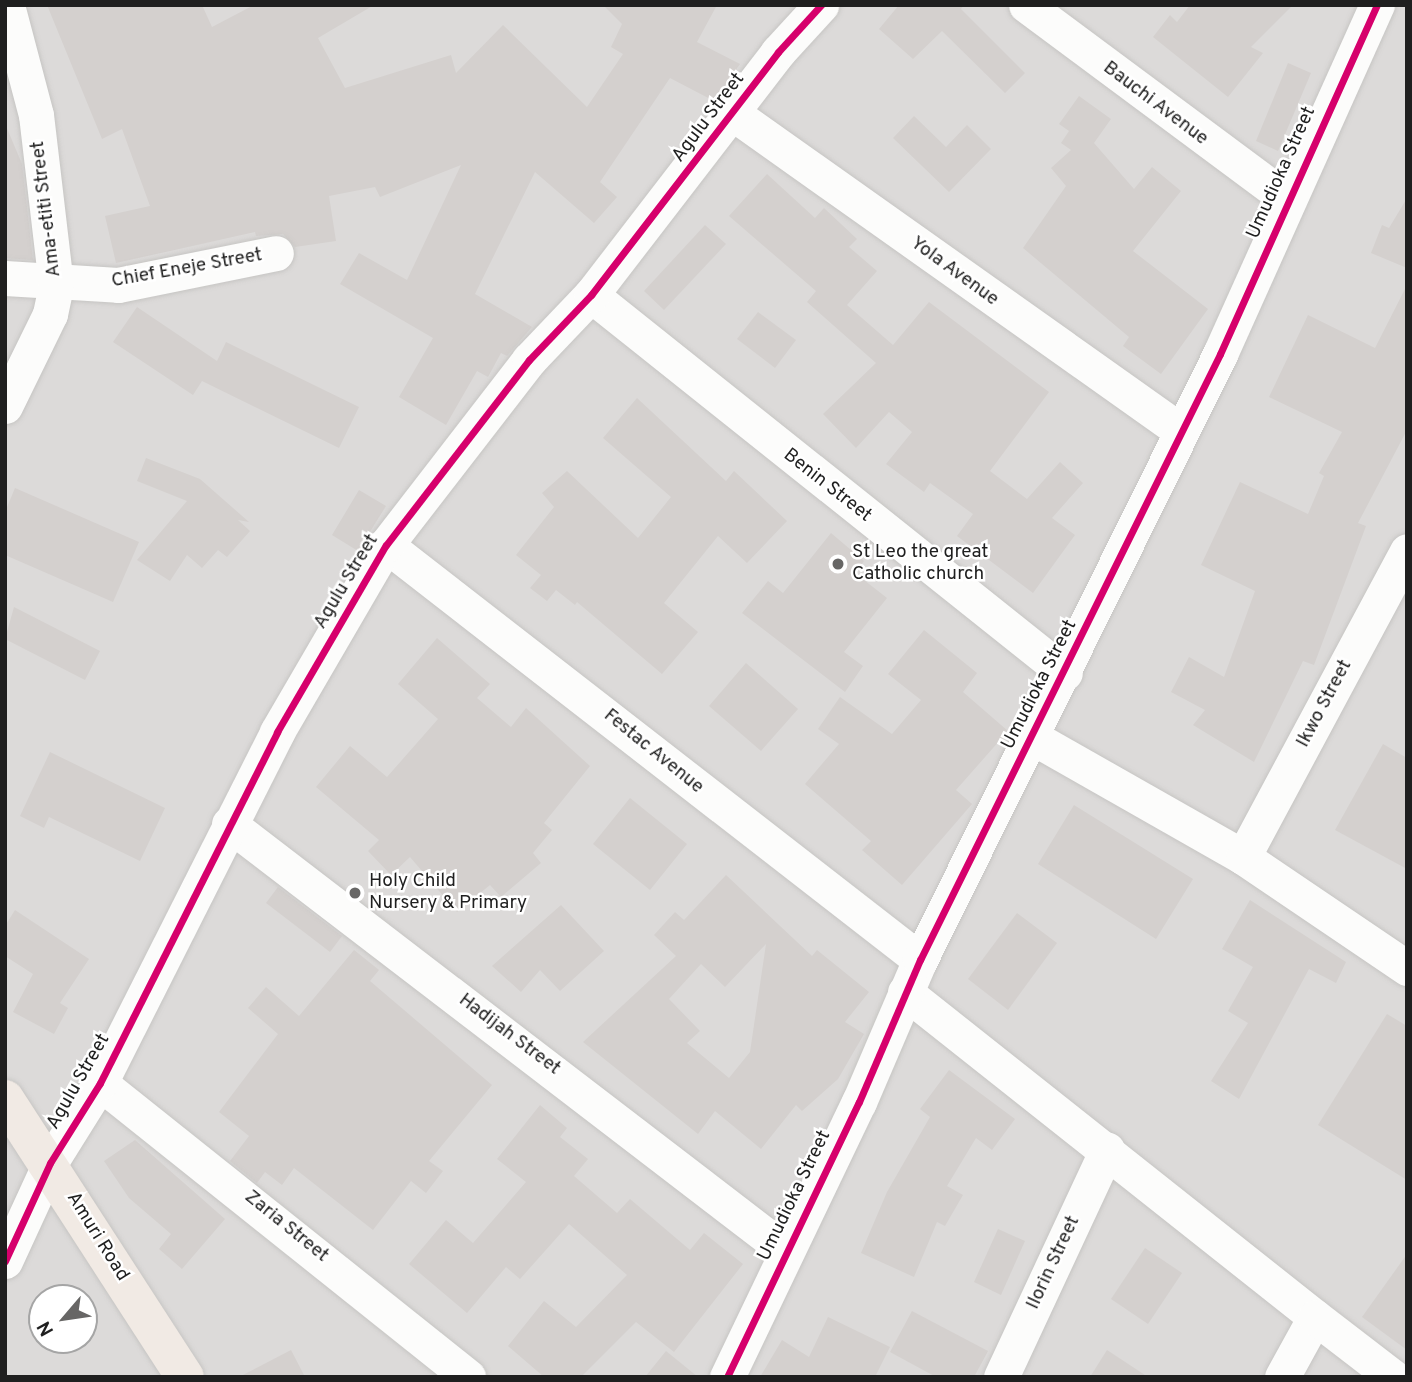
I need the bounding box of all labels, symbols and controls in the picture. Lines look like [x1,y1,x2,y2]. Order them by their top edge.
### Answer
street label: Bauchi Avenue [1098,57,1212,151]
street label: Agulu Street [668,69,750,167]
street label: Umudioka Street [1243,103,1321,243]
street label: Ama-etiti Street [27,140,67,278]
street label: Yola Avenue [905,232,1003,312]
street label: Chief Eneje Street [110,245,264,293]
street label: Benin Street [778,444,876,528]
street label: Agulu Street [310,530,384,634]
place label: St Leo the great Catholic church [852,542,988,586]
marker: St Leo the great Catholic church [830,556,846,572]
street label: Umudioka Street [998,616,1082,754]
street label: Ikwo Street [1292,656,1358,752]
street label: Festac Avenue [598,705,708,799]
place label: Holy Child Nursery & Primary [369,871,527,915]
marker: Holy Child Nursery & Primary [347,885,363,901]
street label: Hadijah Street [454,989,564,1081]
street label: Agulu Street [42,1030,116,1134]
street label: Umudioka Street [754,1127,836,1265]
street label: Zaria Street [239,1186,333,1268]
street label: Amuri Road [61,1188,133,1286]
street label: Ilorin Street [1022,1213,1086,1313]
north arrow [28,1284,98,1354]
text: N [33,1316,60,1340]

